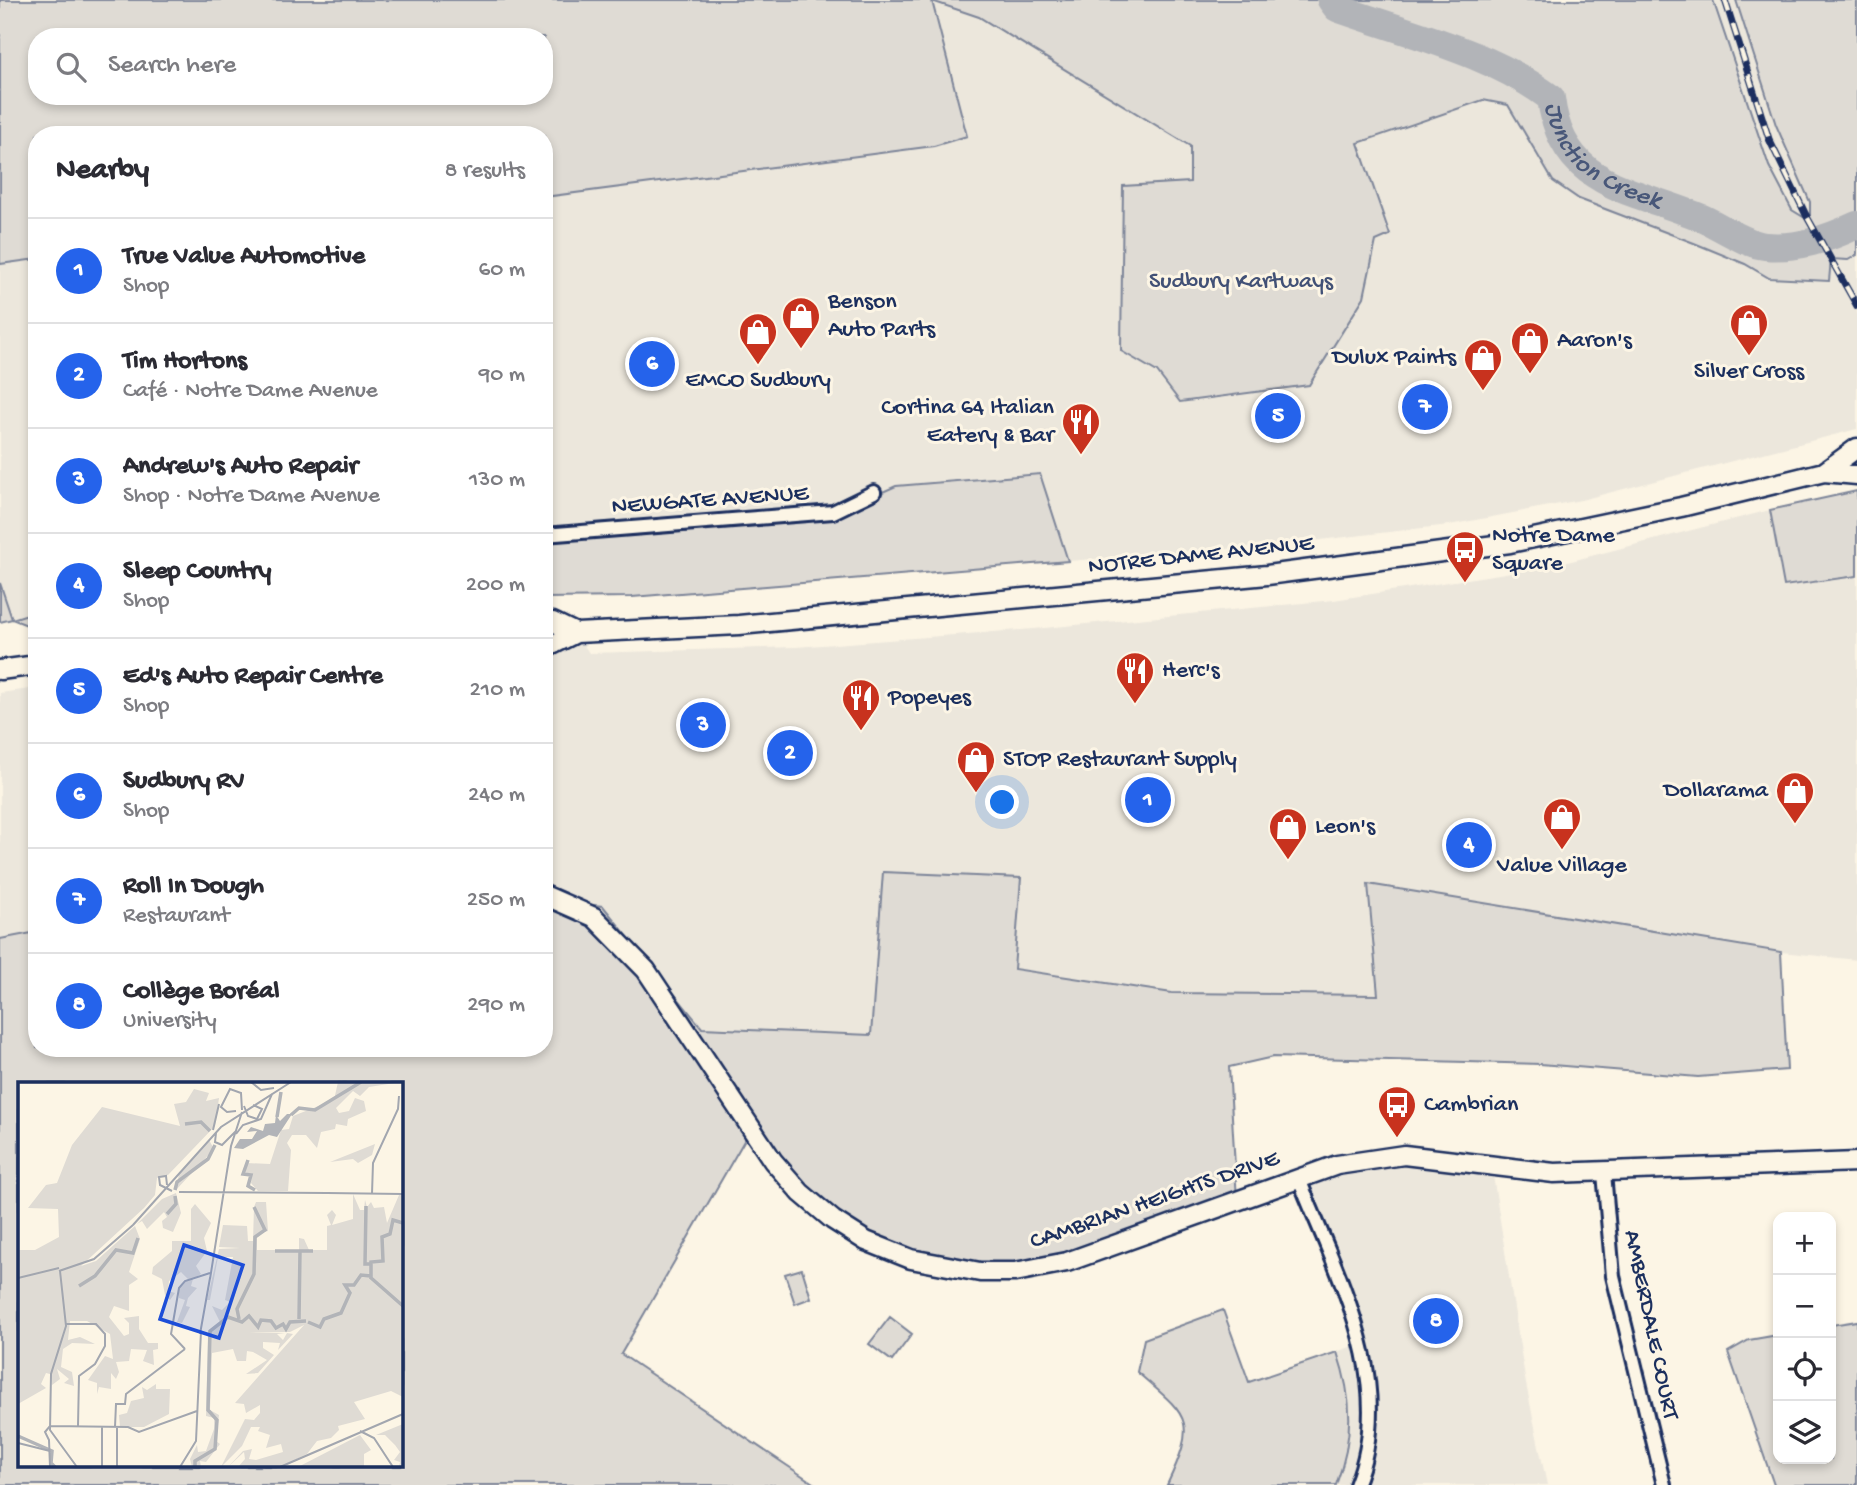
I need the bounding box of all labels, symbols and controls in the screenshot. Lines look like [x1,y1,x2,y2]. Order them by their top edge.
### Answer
search box [28,28,553,105]
icon: search [52,48,90,86]
text: Search here [108,51,236,82]
water label: Junction Creek [1536,100,1667,218]
text: Nearby [56,154,149,189]
text: 8 results [445,158,525,185]
text: True Value Automotive [123,242,365,273]
text: 1 [74,257,84,284]
text: 60 m [479,257,525,284]
park label: Sudbury Kartways [1149,268,1334,297]
text: Shop [123,273,169,300]
place label: Benson Auto Parts [827,288,936,345]
shop icon: Benson Auto Parts [780,295,822,350]
shop icon: Silver Cross [1728,302,1770,357]
shop icon: EMCO Sudbury [737,311,779,366]
shop icon: Aaron's [1509,320,1551,375]
place label: Aaron's [1557,327,1633,356]
shop icon: Dulux Paints [1462,337,1504,392]
pin: 6 [629,338,675,390]
place label: Dulux Paints [1330,344,1457,373]
text: Tim Hortons [123,347,247,378]
place label: Silver Cross [1694,358,1805,387]
text: 2 [73,362,85,389]
text: 90 m [479,362,525,389]
place label: EMCO Sudbury [685,367,831,396]
text: Café · Notre Dame Avenue [123,378,378,405]
pin: 7 [1402,381,1448,433]
pin: 5 [1255,390,1301,442]
place label: Cortina 64 Italian Eatery & Bar [881,394,1056,451]
restaurant icon: Cortina 64 Italian Eatery & Bar [1060,401,1102,456]
text: Andrew's Auto Repair [123,452,358,483]
text: 3 [73,467,85,494]
text: 130 m [469,467,525,494]
street label: NEWGATE AVENUE [611,480,810,522]
text: Shop · Notre Dame Avenue [123,483,380,510]
place label: Notre Dame Square [1492,522,1615,579]
bus stop icon: Notre Dame Square [1444,529,1486,584]
street label: NOTRE DAME AVENUE [1087,530,1316,582]
text: Sleep Country [123,557,271,588]
text: 4 [74,572,84,599]
text: 200 m [466,572,525,599]
text: Shop [123,588,169,615]
restaurant icon: Herc's [1114,650,1156,705]
place label: Herc's [1162,657,1221,686]
text: Ed's Auto Repair Centre [123,662,383,693]
text: 5 [73,677,85,704]
text: 210 m [470,677,525,704]
restaurant icon: Popeyes [840,677,882,732]
place label: Popeyes [887,684,972,713]
text: Shop [123,693,169,720]
pin: 3 [680,699,726,751]
pin: 2 [767,727,813,779]
shop icon: STOP Restaurant Supply [955,739,997,794]
place label: STOP Restaurant Supply [1003,746,1237,775]
text: Sudbury RV [123,767,245,798]
shop icon: Dollarama [1774,770,1816,825]
pin: 1 [1125,774,1171,826]
place label: Dollarama [1662,777,1769,806]
text: 6 [73,782,85,809]
text: 240 m [468,782,525,809]
your location [985,785,1019,819]
shop icon: Value Village [1541,796,1583,851]
text: Shop [123,798,169,825]
shop icon: Leon's [1267,806,1309,861]
place label: Leon's [1315,813,1376,842]
pin: 4 [1446,819,1492,871]
place label: Value Village [1496,852,1627,881]
text: Roll In Dough [123,872,264,903]
text: 7 [73,887,85,914]
text: 250 m [467,887,525,914]
text: Restaurant [123,903,230,930]
text: Collège Boréal [123,977,279,1008]
text: 8 [73,992,85,1019]
text: 290 m [467,992,525,1019]
text: University [123,1008,217,1035]
inset map [18,1082,402,1468]
bus stop icon: Cambrian [1376,1084,1418,1139]
place label: Cambrian [1424,1091,1519,1120]
street label: CAMBRIAN HEIGHTS DRIVE [1027,1144,1284,1257]
map controls [1773,1212,1836,1464]
button: + [1773,1212,1836,1275]
street label: AMBERDALE COURT [1616,1228,1685,1424]
button: − [1773,1275,1836,1338]
pin: 8 [1413,1295,1459,1347]
button: locate [1773,1338,1836,1401]
button: layers [1773,1401,1836,1464]

